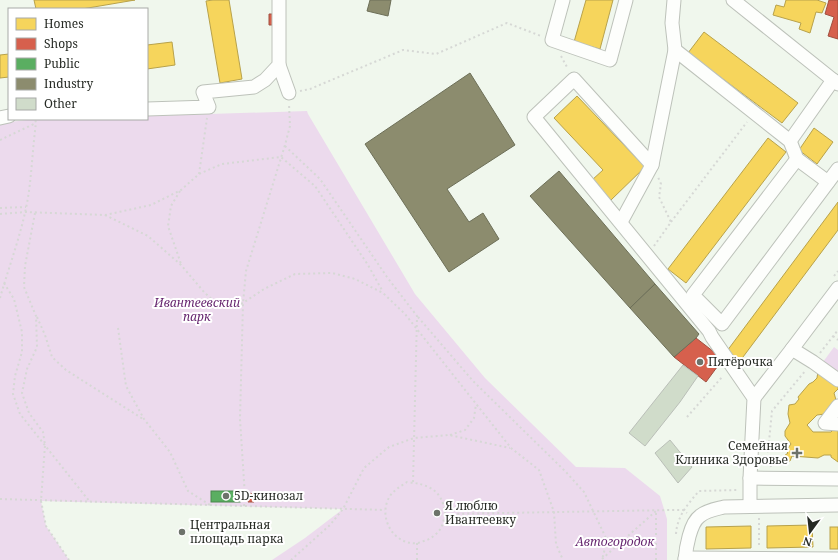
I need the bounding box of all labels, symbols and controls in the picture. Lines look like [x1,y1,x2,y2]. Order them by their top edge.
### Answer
legend [8,8,148,120]
text: Homes [44,15,84,32]
text: Shops [44,35,78,52]
text: Public [44,55,80,72]
text: Industry [44,75,93,92]
text: Other [44,95,77,112]
park label: Ивантеевский парк [153,294,240,325]
place label: Пятёрочка [708,353,773,370]
marker: Пятёрочка [695,357,705,367]
place label: Семейная Клиника Здоровье [675,437,788,468]
marker: Семейная Клиника Здоровье [791,447,803,459]
place label: 5D-кинозал [234,487,303,504]
marker: 5D-кинозал [221,491,231,501]
place label: Я люблю Ивантеевку [444,497,516,528]
marker: Я люблю Ивантеевку [432,508,442,518]
north arrow [790,512,830,552]
place label: Центральная площадь парка [190,516,284,547]
marker: Центральная площадь парка [177,527,187,537]
park label: Автогородок [575,533,655,550]
text: N [801,534,813,551]

